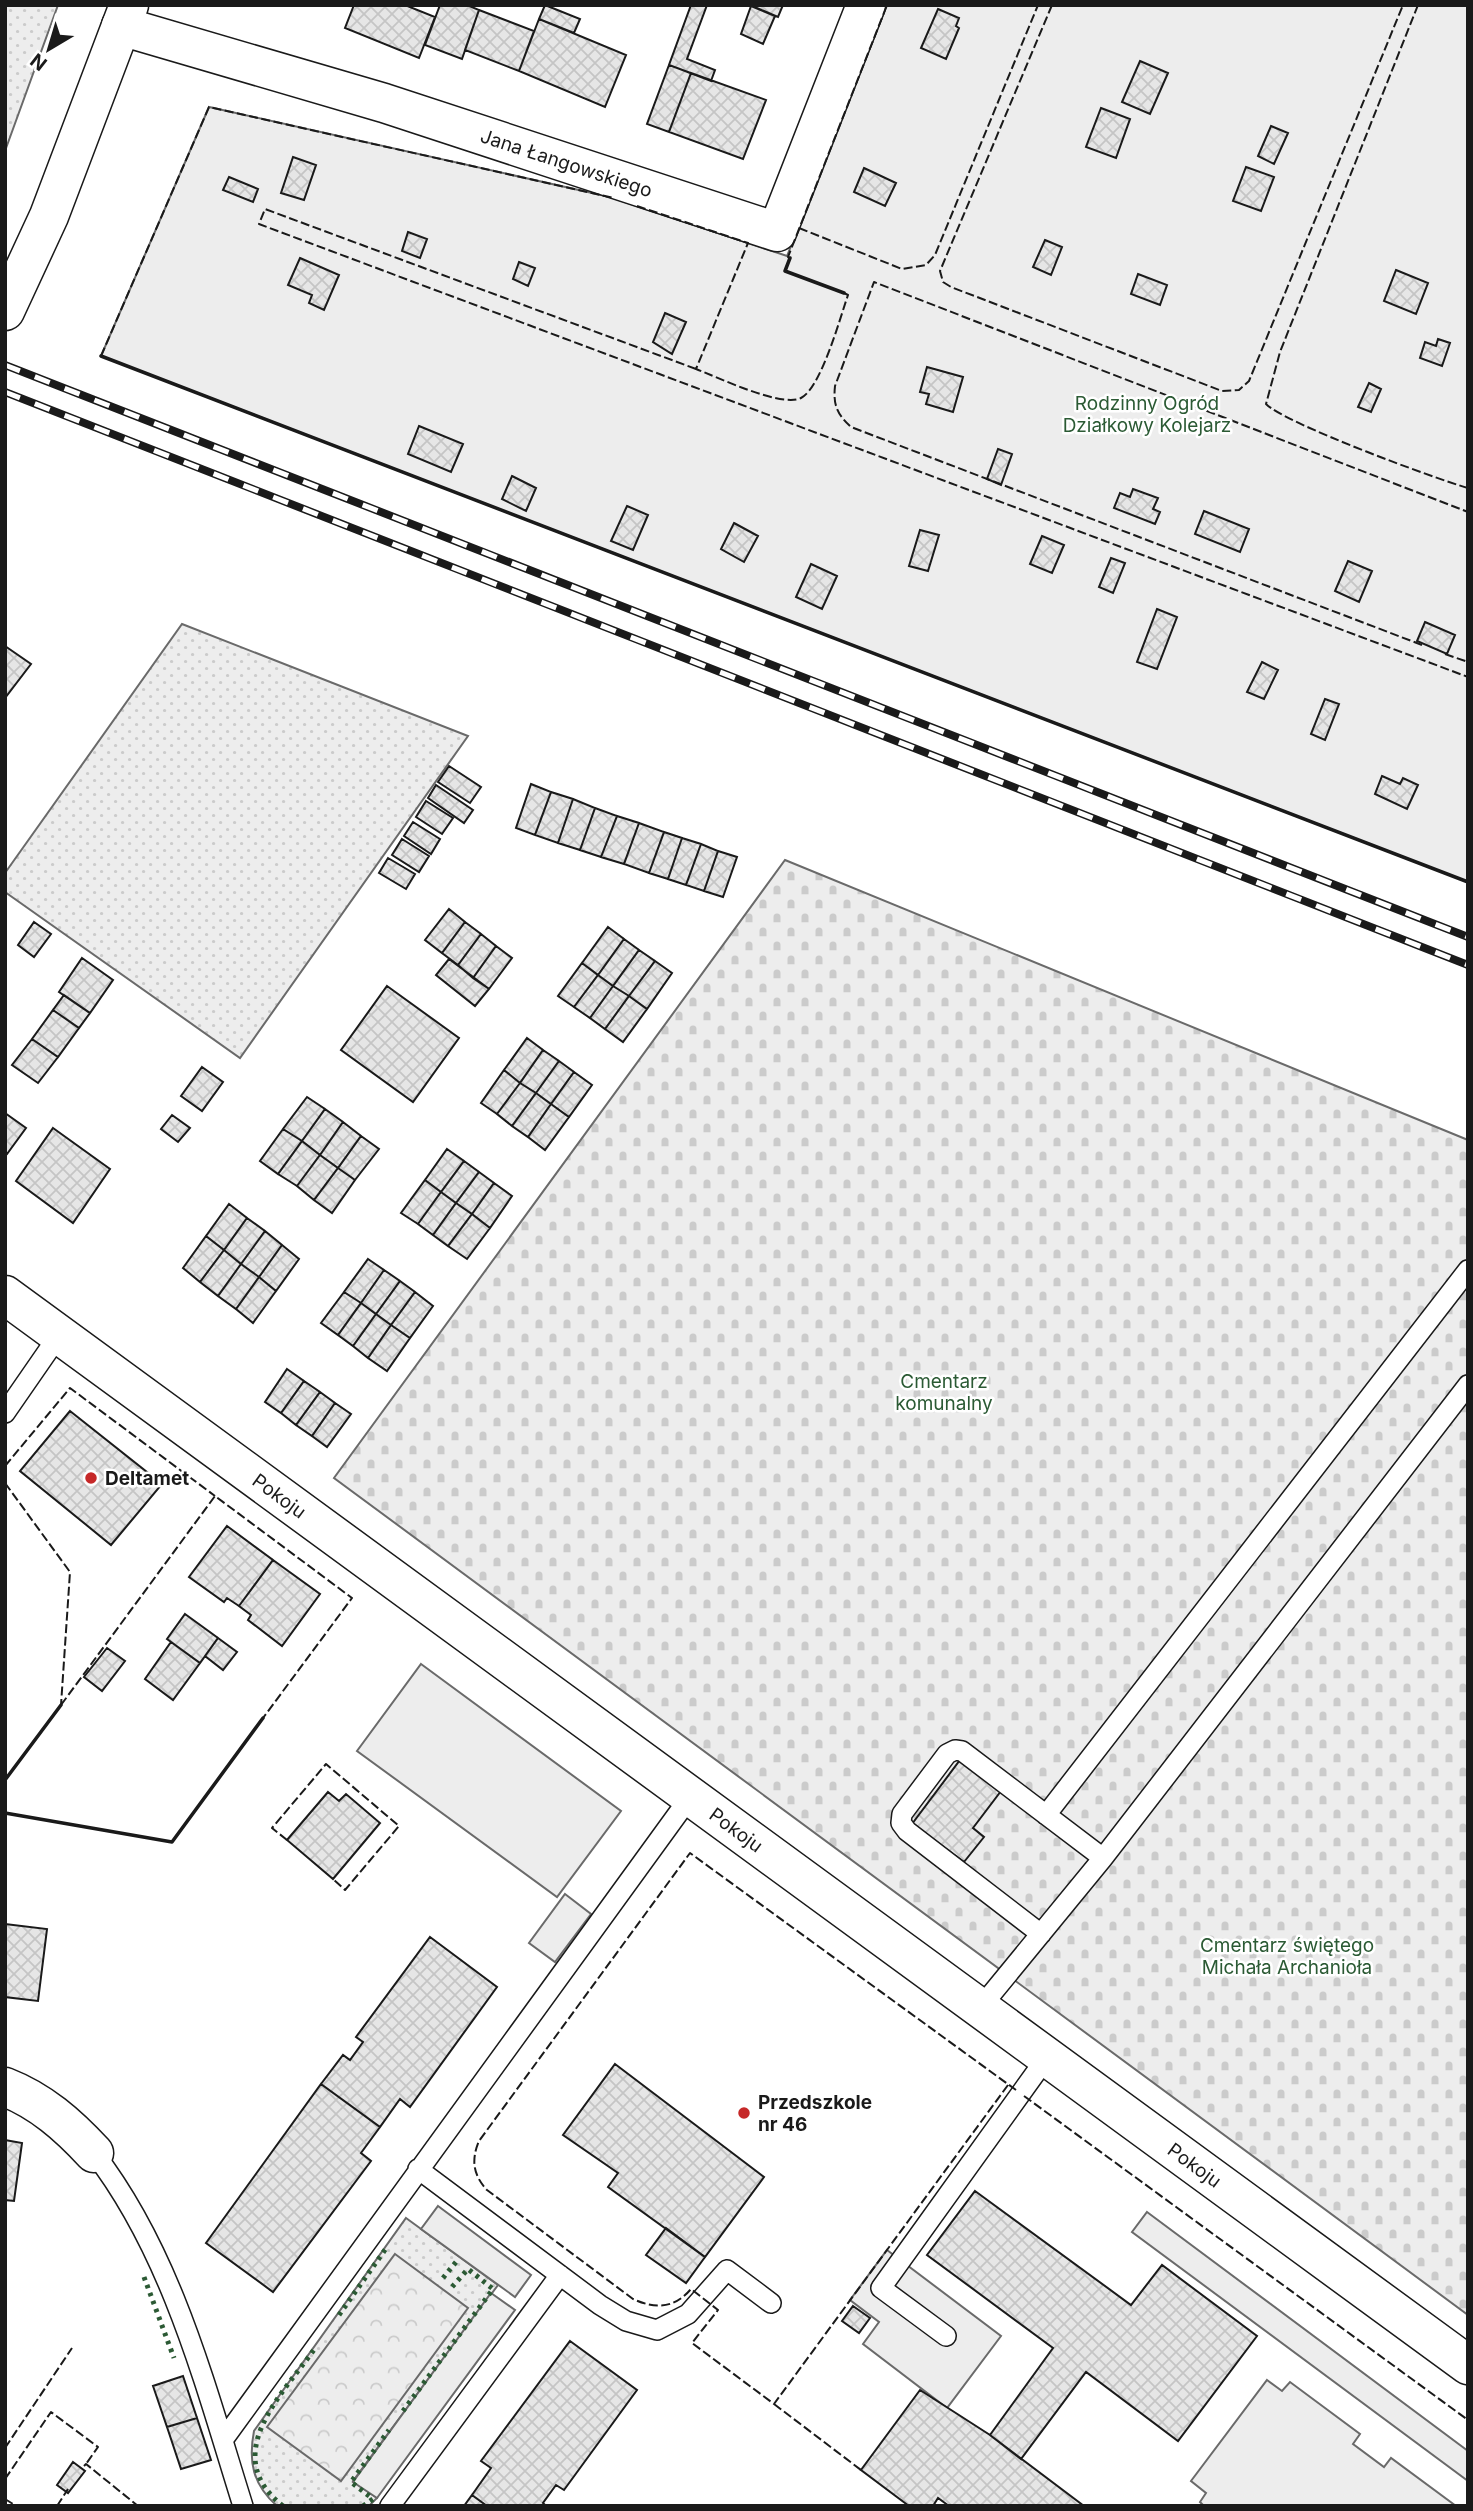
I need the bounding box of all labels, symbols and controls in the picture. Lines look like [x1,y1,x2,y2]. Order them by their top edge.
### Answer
north arrow [14,14,84,84]
text: N [26,48,52,76]
street label: Jana Łangowskiego [478,124,655,202]
park label: Rodzinny Ogród Działkowy Kolejarz [1063,392,1231,437]
park label: Cmentarz komunalny [895,1370,993,1415]
place label: Deltamet [105,1467,189,1490]
street label: Pokoju [248,1469,311,1523]
marker: Deltamet [83,1470,99,1486]
street label: Pokoju [705,1803,768,1857]
park label: Cmentarz świętego Michała Archanioła [1200,1934,1374,1979]
place label: Przedszkole nr 46 [758,2091,872,2136]
marker: Przedszkole nr 46 [736,2105,752,2121]
street label: Pokoju [1163,2138,1226,2192]

